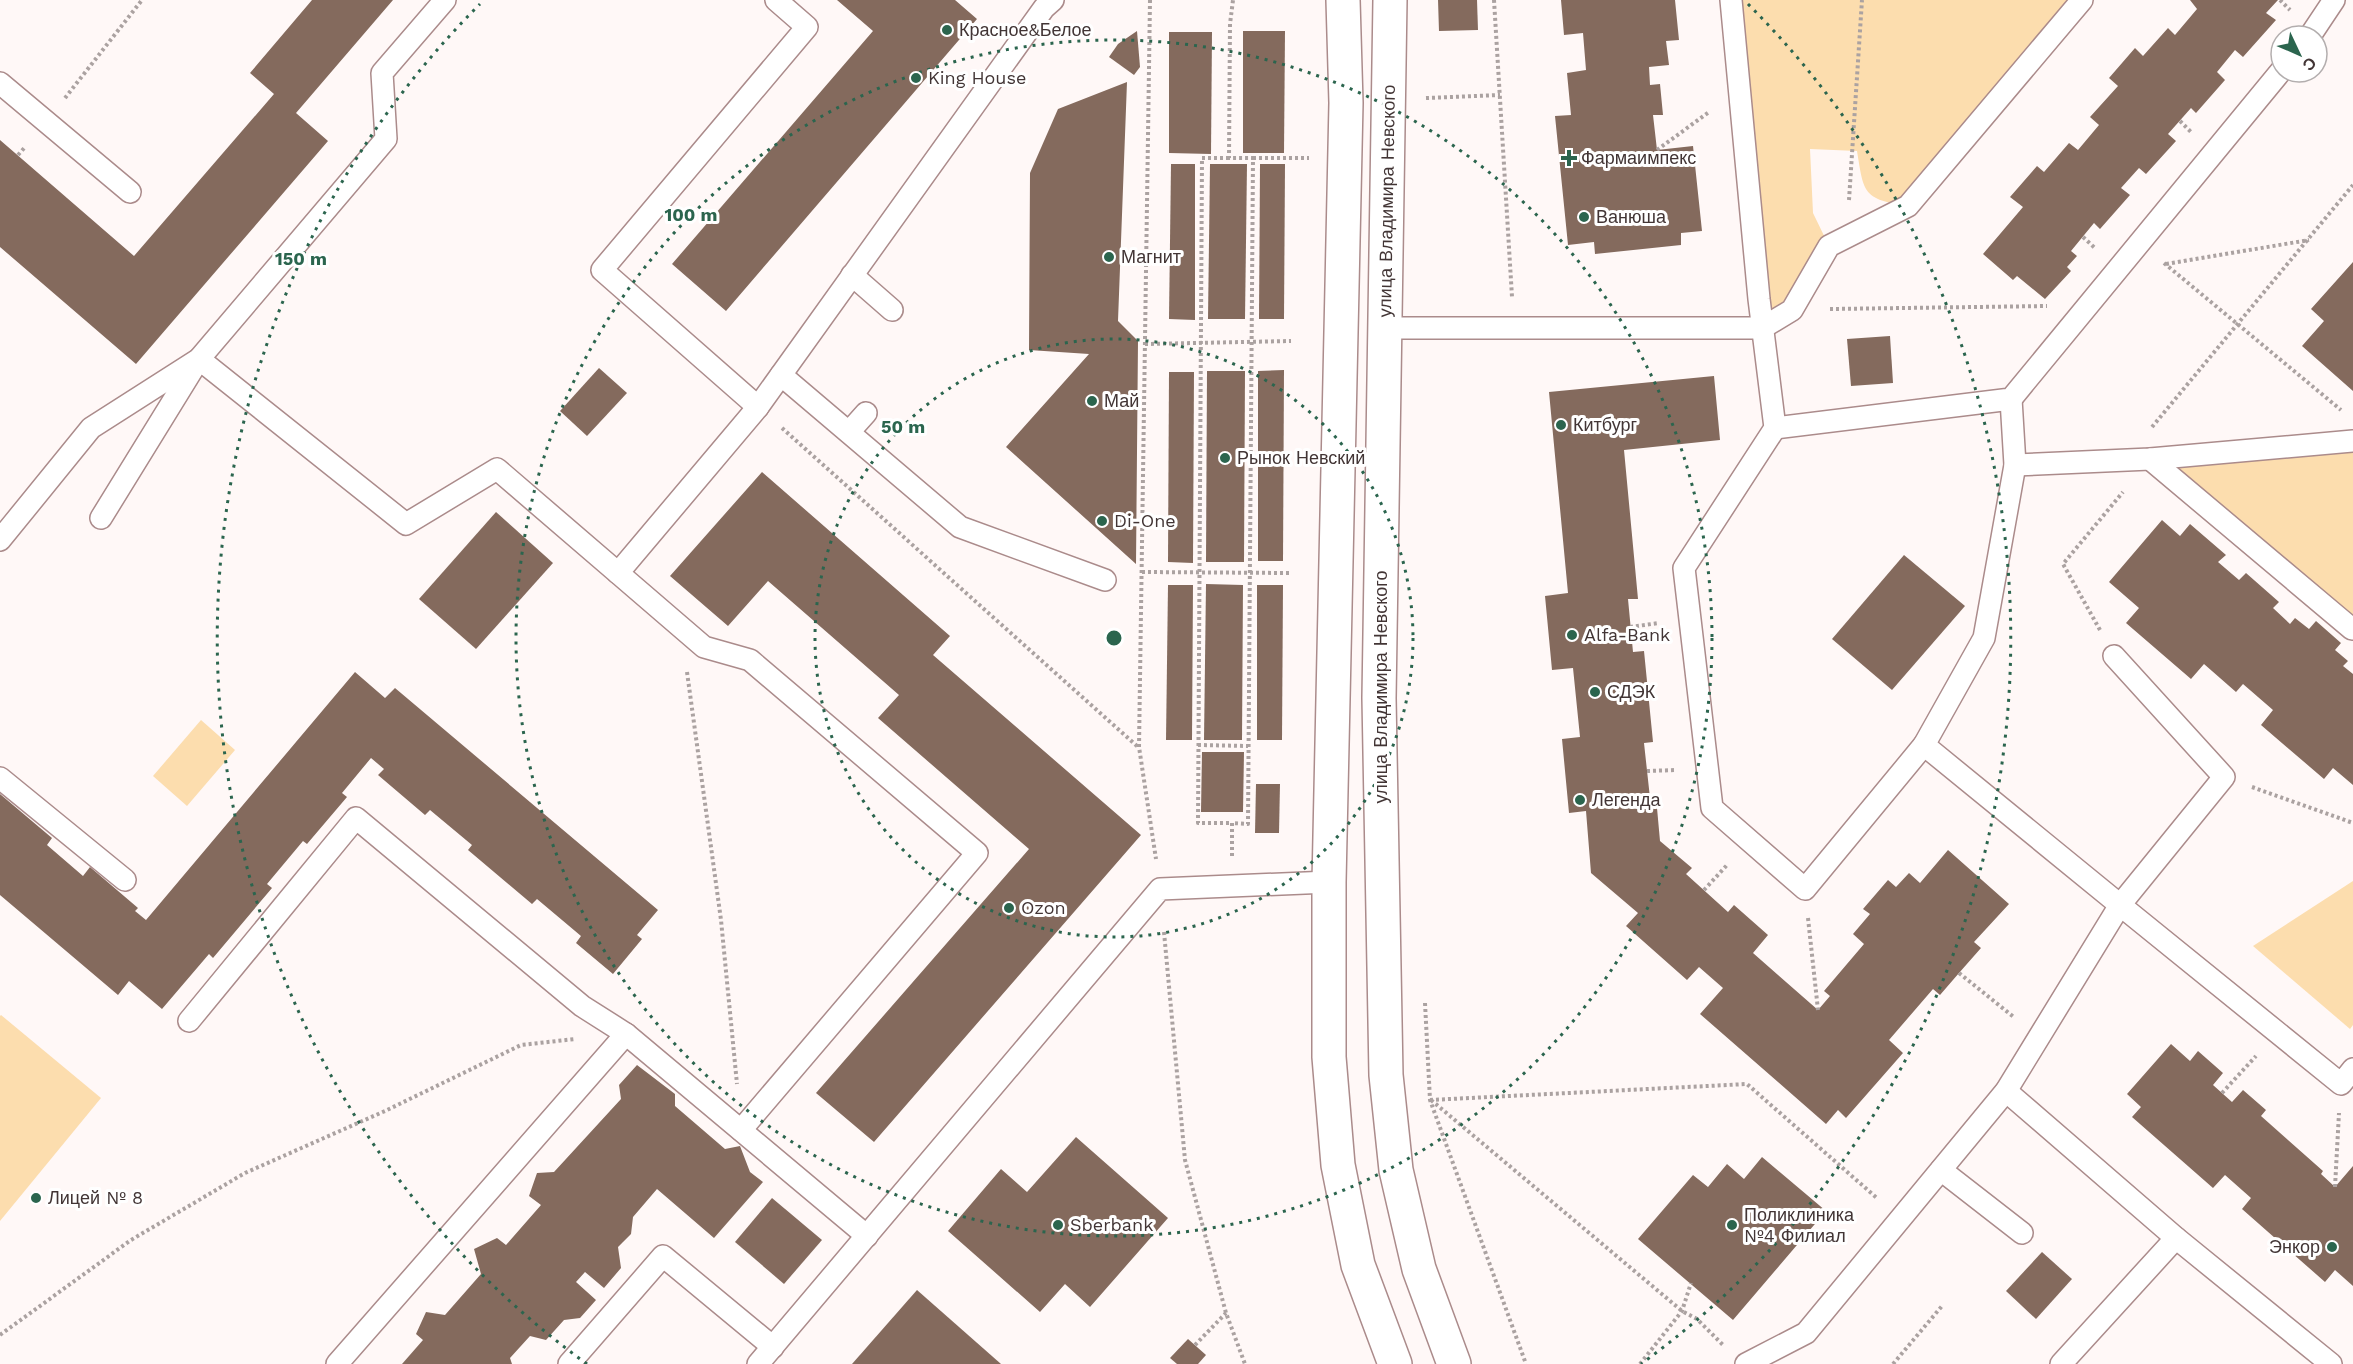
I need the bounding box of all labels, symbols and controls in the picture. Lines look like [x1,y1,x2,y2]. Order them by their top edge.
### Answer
place label: Красное&Белое [959,19,1092,40]
marker: Красное&Белое [940,23,954,37]
north arrow [2269,24,2329,84]
text: С [2298,53,2320,75]
place label: King House [928,67,1026,88]
marker: King House [909,71,923,85]
street label: улица Владимира Невского [1374,84,1399,318]
place label: Фармаимпекс [1581,147,1696,168]
marker: Фармаимпекс [1562,151,1576,165]
text: 100 m [664,204,718,225]
place label: Ванюша [1596,206,1667,227]
marker: Ванюша [1577,210,1591,224]
place label: Магнит [1121,246,1181,267]
text: 150 m [275,248,327,269]
marker: Магнит [1102,250,1116,264]
place label: Май [1104,390,1139,411]
marker: Май [1085,394,1099,408]
place label: Китбург [1573,414,1638,435]
text: 50 m [881,416,925,437]
marker: Китбург [1554,418,1568,432]
place label: Рынок Невский [1237,447,1365,468]
marker: Рынок Невский [1218,451,1232,465]
place label: Di-One [1114,510,1176,531]
marker: Di-One [1095,514,1109,528]
street label: улица Владимира Невского [1370,571,1391,803]
place label: Alfa-Bank [1584,624,1670,645]
centre of rings [1104,628,1124,648]
marker: Alfa-Bank [1565,628,1579,642]
place label: СДЭК [1607,681,1656,702]
marker: СДЭК [1588,685,1602,699]
place label: Легенда [1592,789,1661,810]
marker: Легенда [1573,793,1587,807]
place label: Ozon [1021,897,1066,918]
marker: Ozon [1002,901,1016,915]
place label: Лицей № 8 [48,1187,143,1208]
marker: Лицей № 8 [29,1191,43,1205]
place label: Поликлиника №4 Филиал [1744,1204,1855,1246]
place label: Sberbank [1070,1214,1153,1235]
marker: Sberbank [1051,1218,1065,1232]
marker: Поликлиника №4 Филиал [1725,1218,1739,1232]
place label: Энкор [2269,1236,2320,1257]
marker: Энкор [2325,1240,2339,1254]

